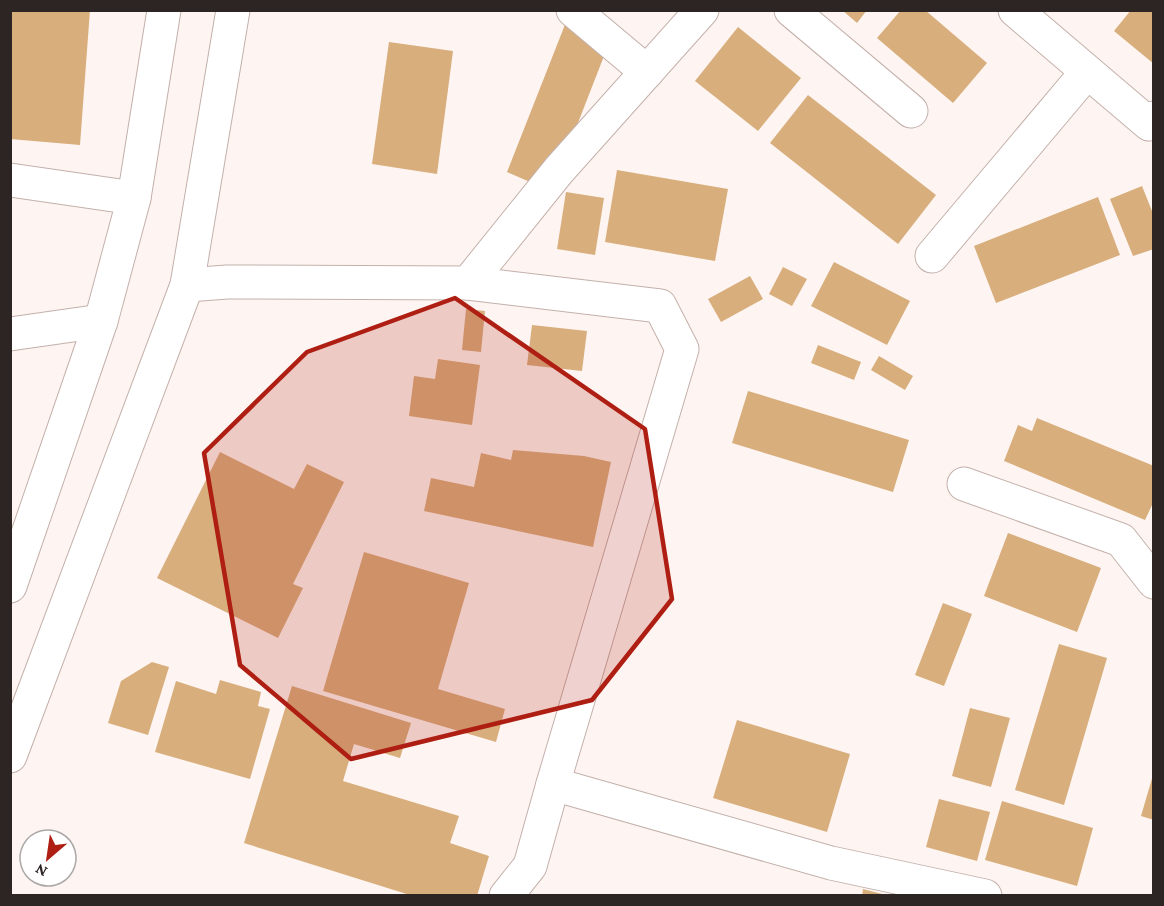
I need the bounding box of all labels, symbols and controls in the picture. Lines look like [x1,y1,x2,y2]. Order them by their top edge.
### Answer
north arrow [18,828,78,888]
text: N [32,861,50,881]

